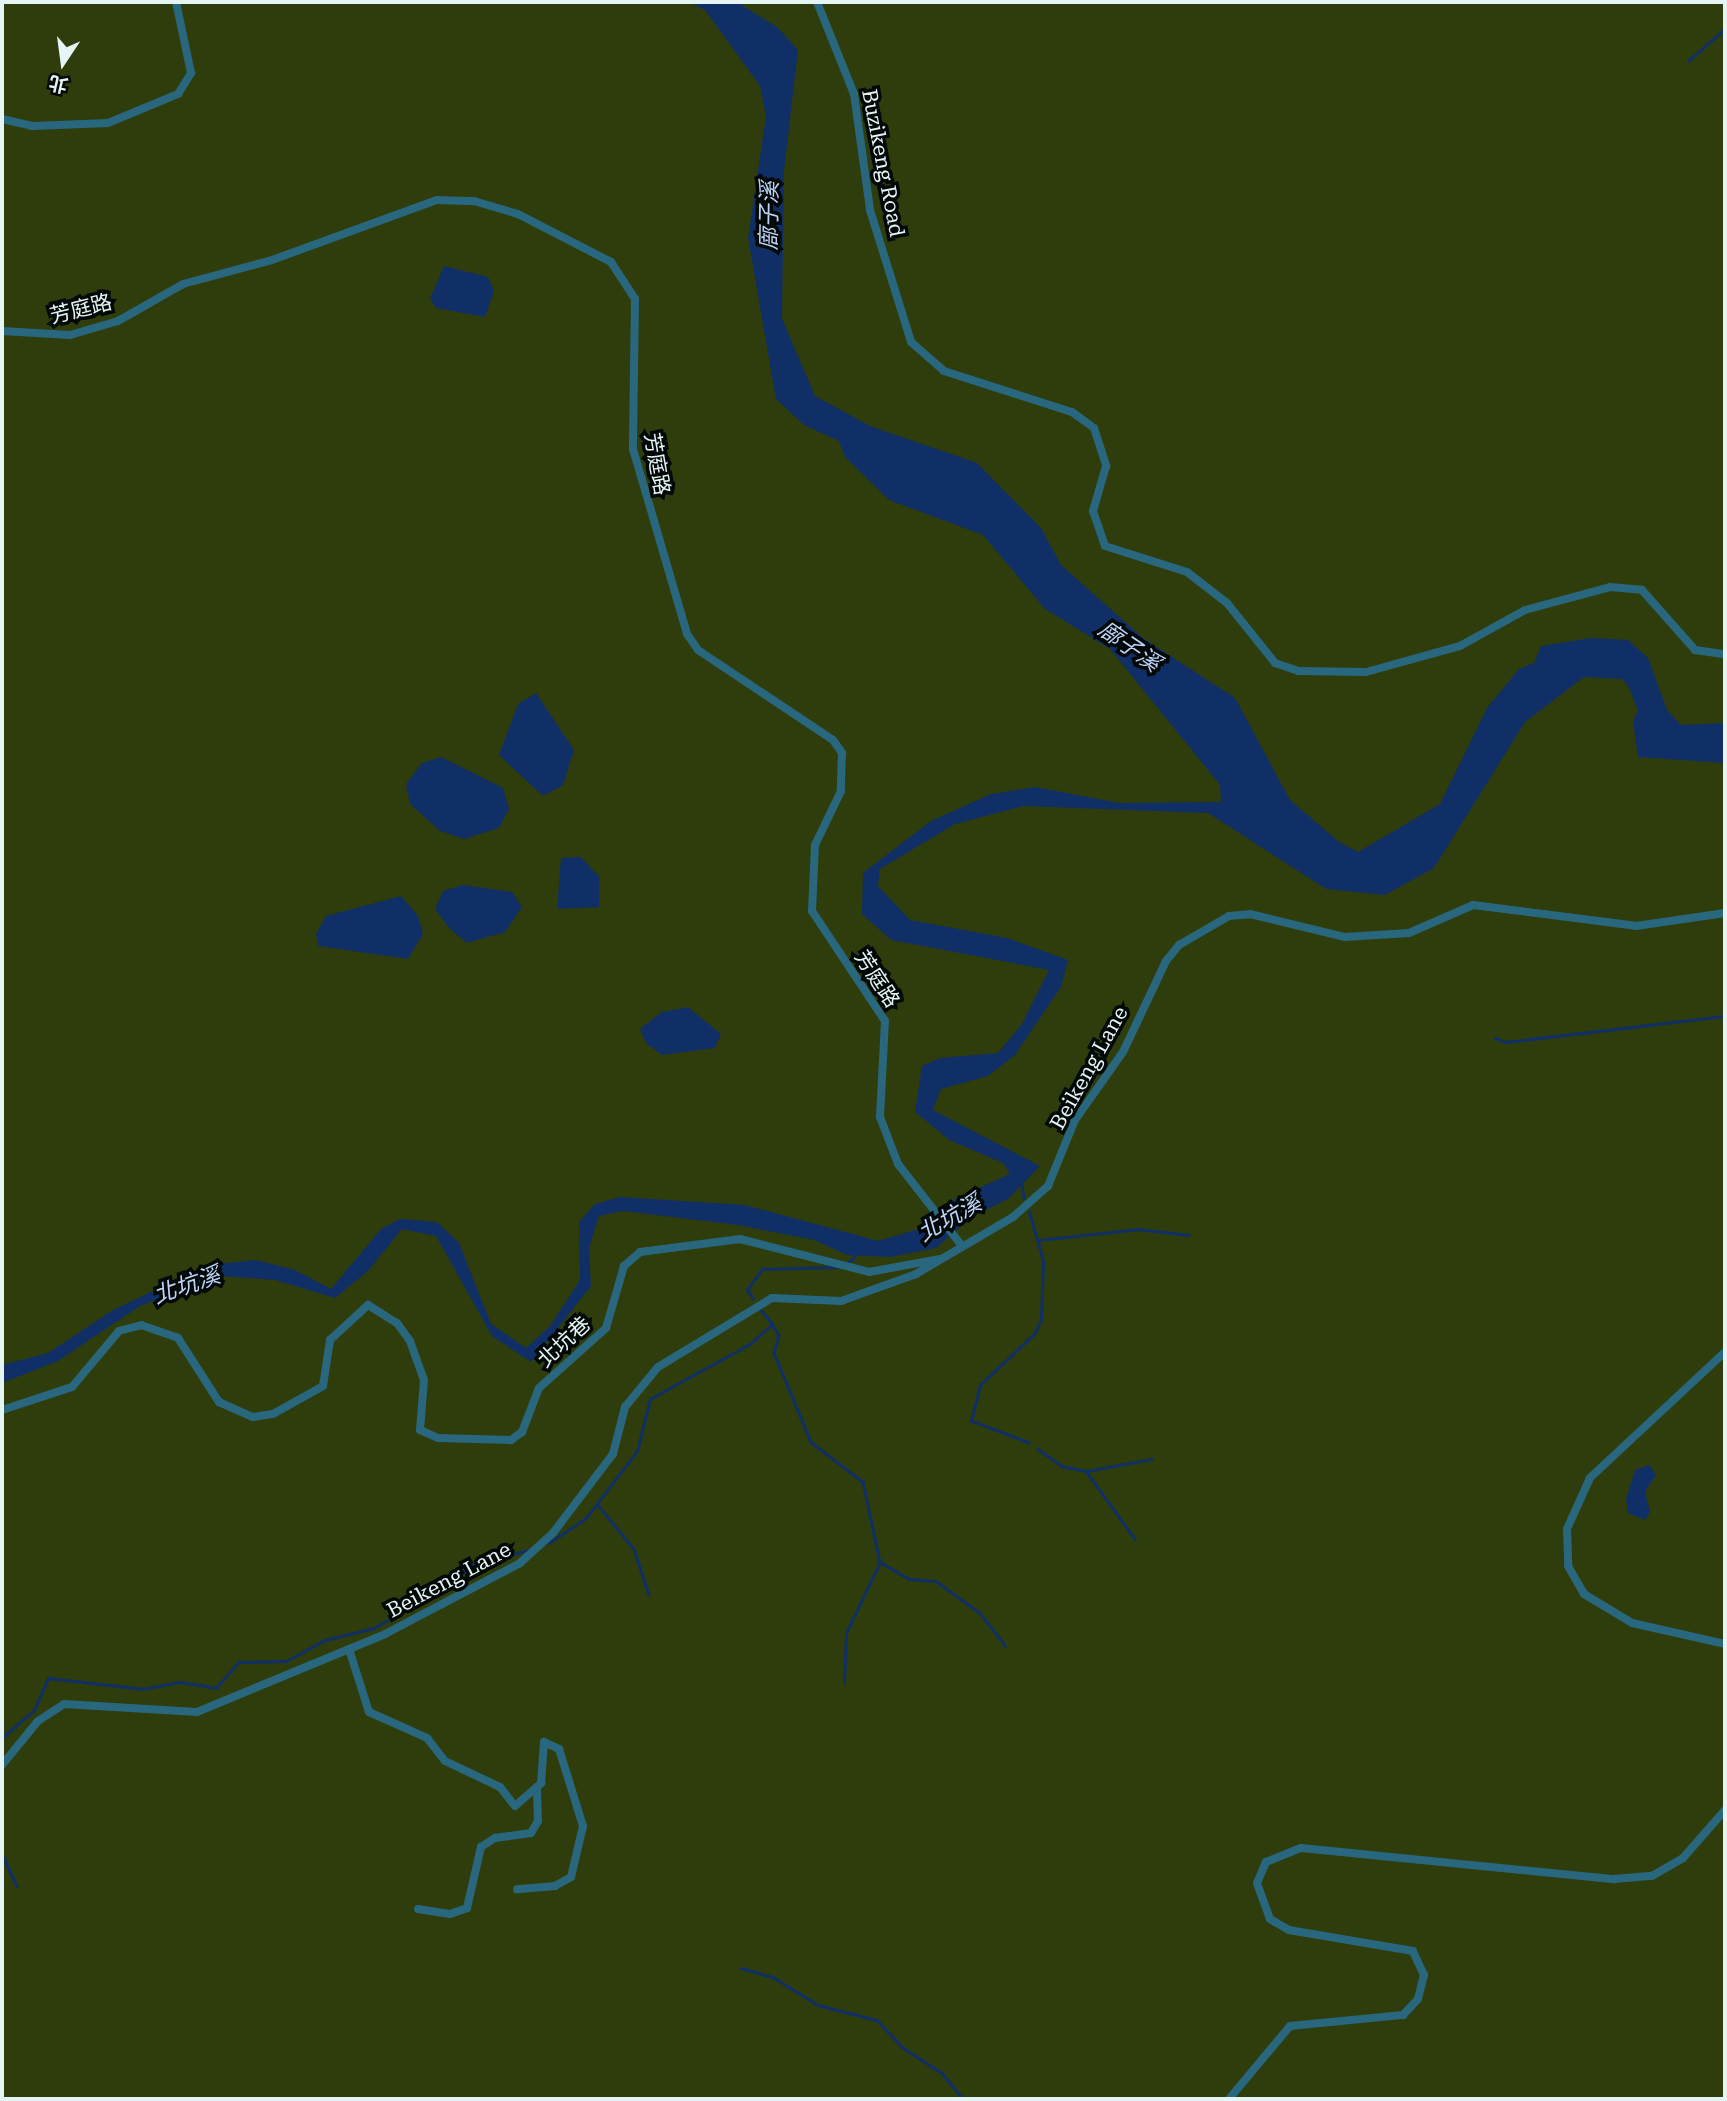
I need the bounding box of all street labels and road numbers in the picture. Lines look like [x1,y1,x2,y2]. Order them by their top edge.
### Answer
street label: Buzikeng Road [856,87,910,239]
street label: 芳庭路 [47,289,115,329]
street label: 芳庭路 [639,431,675,497]
street label: 芳庭路 [849,946,905,1012]
street label: Beikeng Lane [1045,1002,1133,1134]
street label: 北坑巷 [532,1311,596,1373]
street label: Beikeng Lane [383,1537,515,1623]

